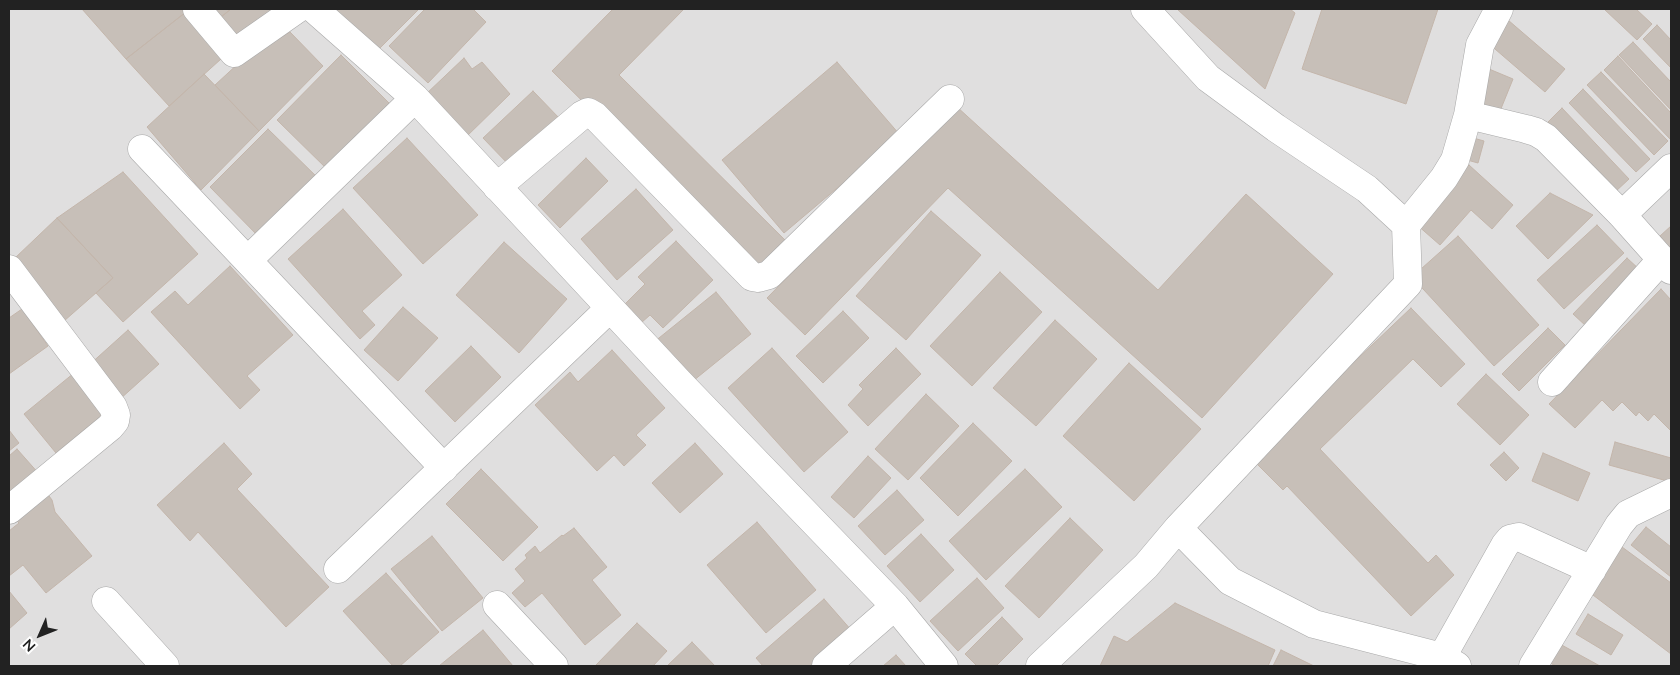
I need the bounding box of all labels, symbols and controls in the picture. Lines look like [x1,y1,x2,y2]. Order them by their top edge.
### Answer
north arrow [15,610,65,660]
text: N [19,636,39,656]

